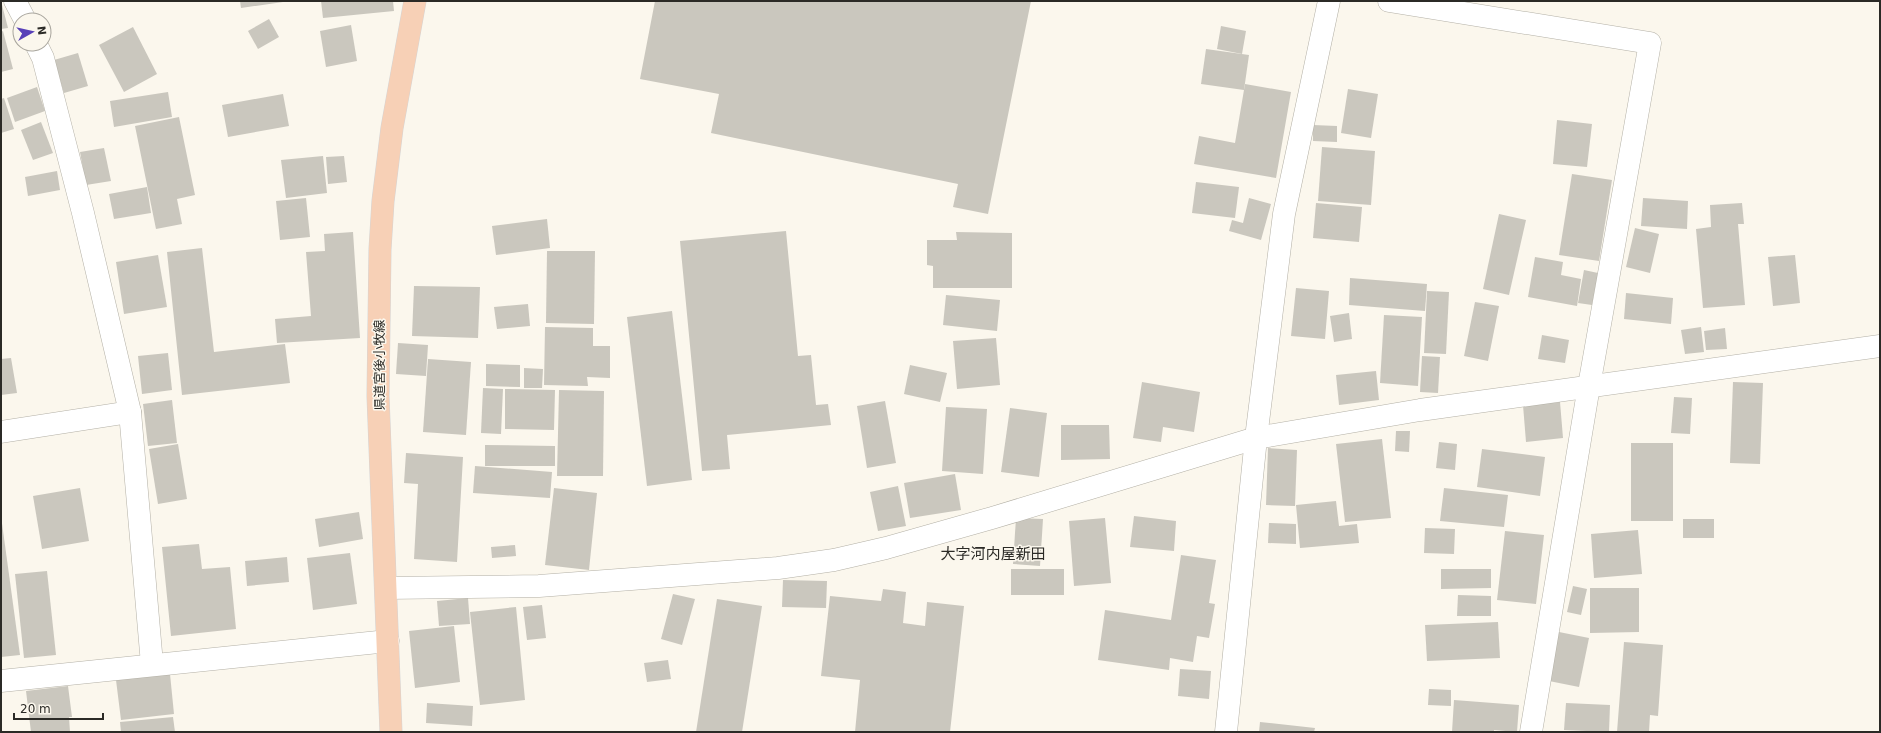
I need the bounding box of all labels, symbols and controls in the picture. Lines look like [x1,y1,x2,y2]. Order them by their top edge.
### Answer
north arrow [12,12,52,52]
text: N [34,25,48,36]
street label: 県道宮後小牧線 [372,319,387,411]
district label: 大字河内屋新田 [940,545,1046,563]
scale bar [14,695,103,721]
text: 20 m [20,702,51,716]

